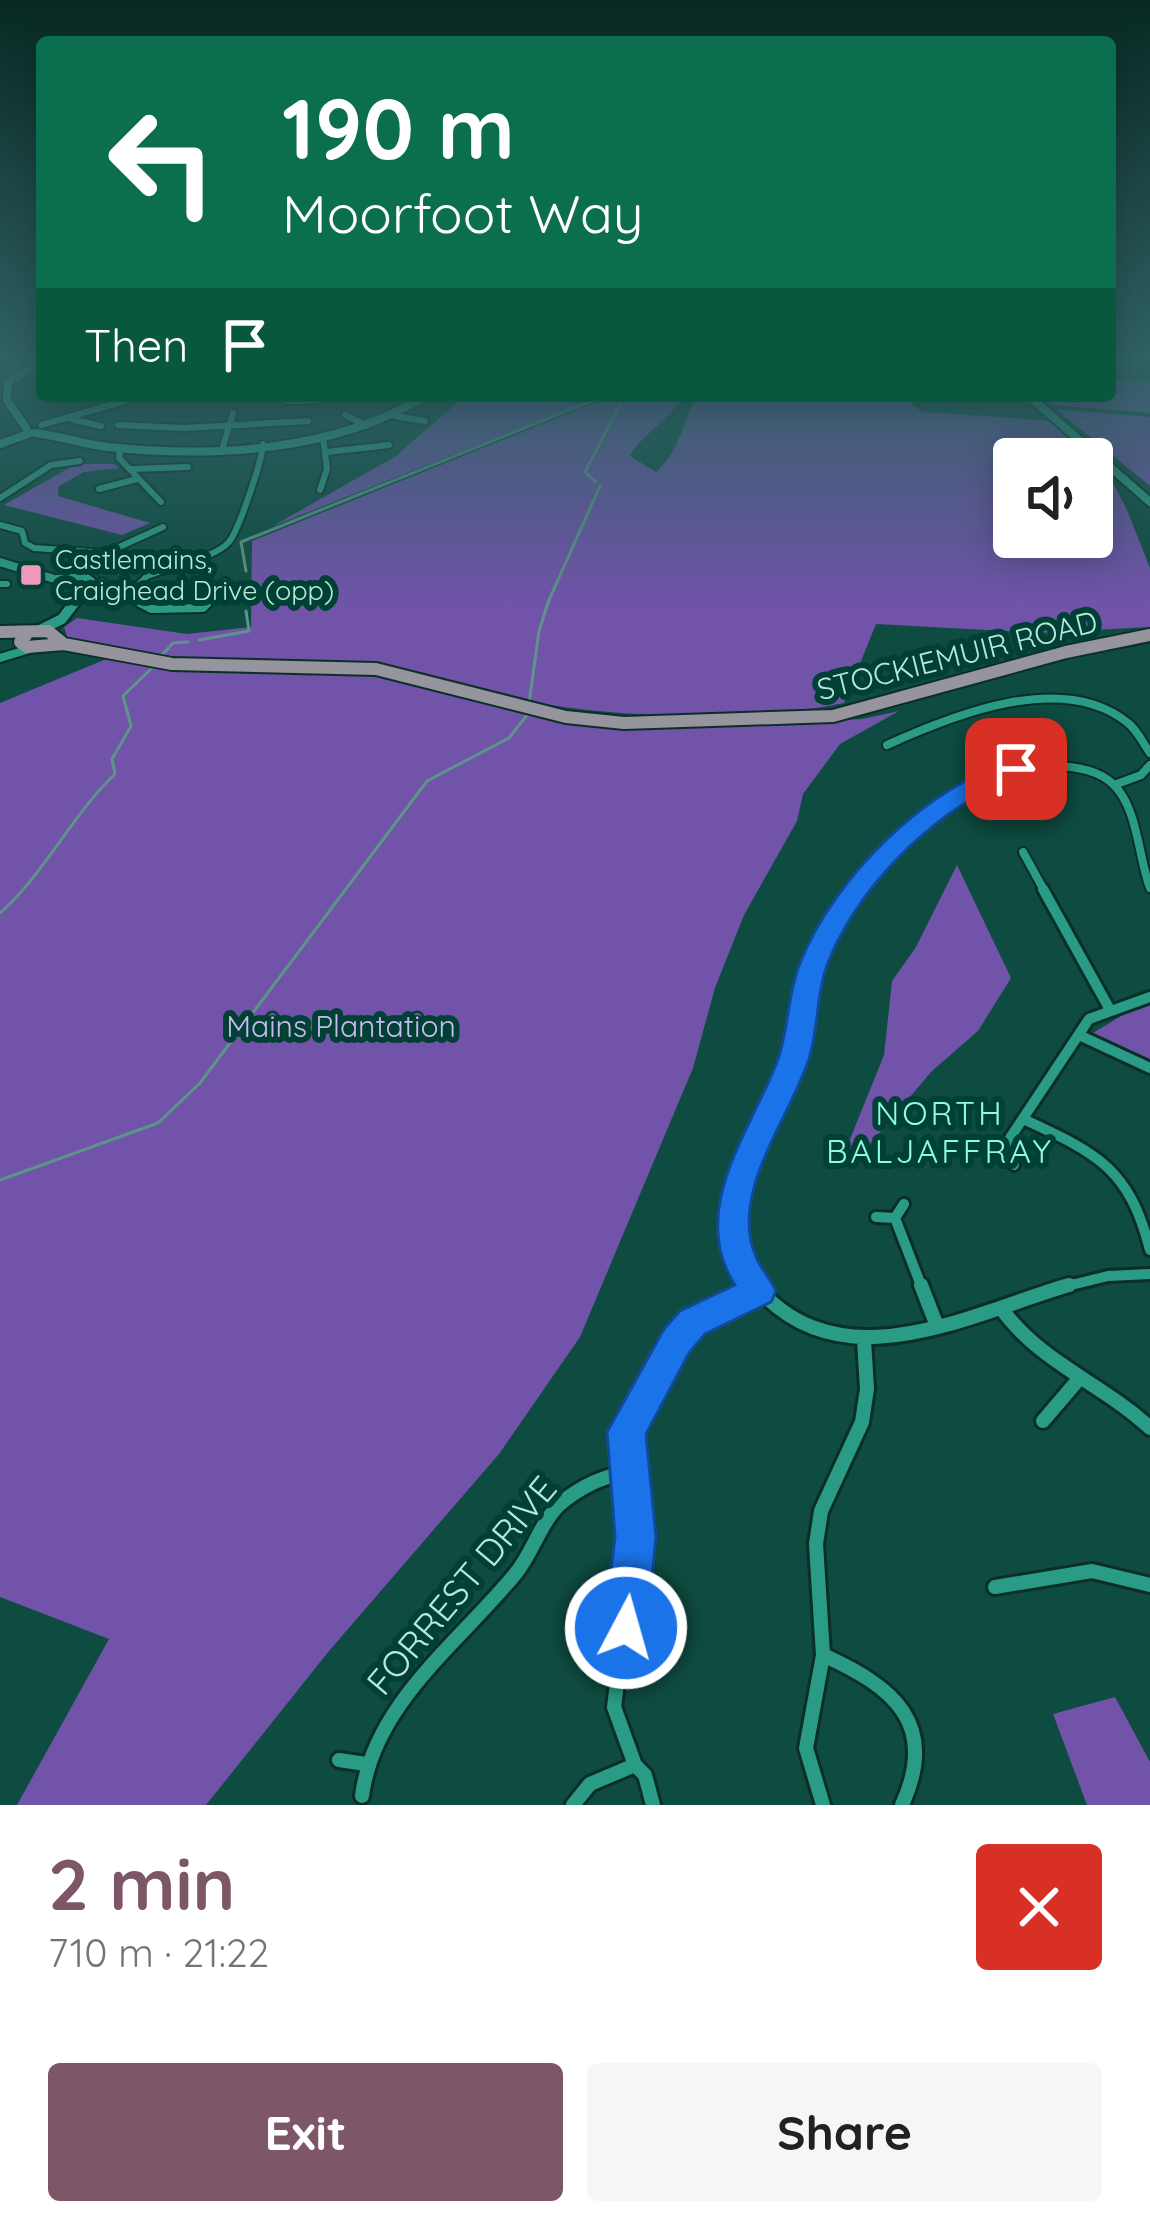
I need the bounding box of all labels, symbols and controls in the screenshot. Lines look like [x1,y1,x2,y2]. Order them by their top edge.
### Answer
text: 190 m [282,75,515,180]
icon: left [84,84,240,240]
text: Moorfoot Way [282,179,643,247]
icon: arrive [212,312,278,378]
text: Then [84,317,188,373]
map controls [993,438,1113,558]
button: sound [993,438,1113,558]
place label: Castlemains, Craighead Drive (opp) [55,542,334,607]
marker: Castlemains, Craighead Drive (opp) [18,562,44,588]
street label: STOCKIEMUIR ROAD [813,602,1101,708]
pin [965,718,1067,820]
icon: arrive [983,736,1049,802]
park label: Mains Plantation [226,1007,456,1045]
district label: NORTH BALJAFFRAY [826,1092,1054,1171]
street label: FORREST DRIVE [357,1467,565,1703]
position arrow [563,1565,689,1691]
text: 2 min [48,1838,235,1928]
button: close [976,1844,1102,1970]
text: 710 m · 21:22 [48,1928,269,1977]
button: Exit [48,2063,563,2201]
button: Share [587,2063,1102,2201]

